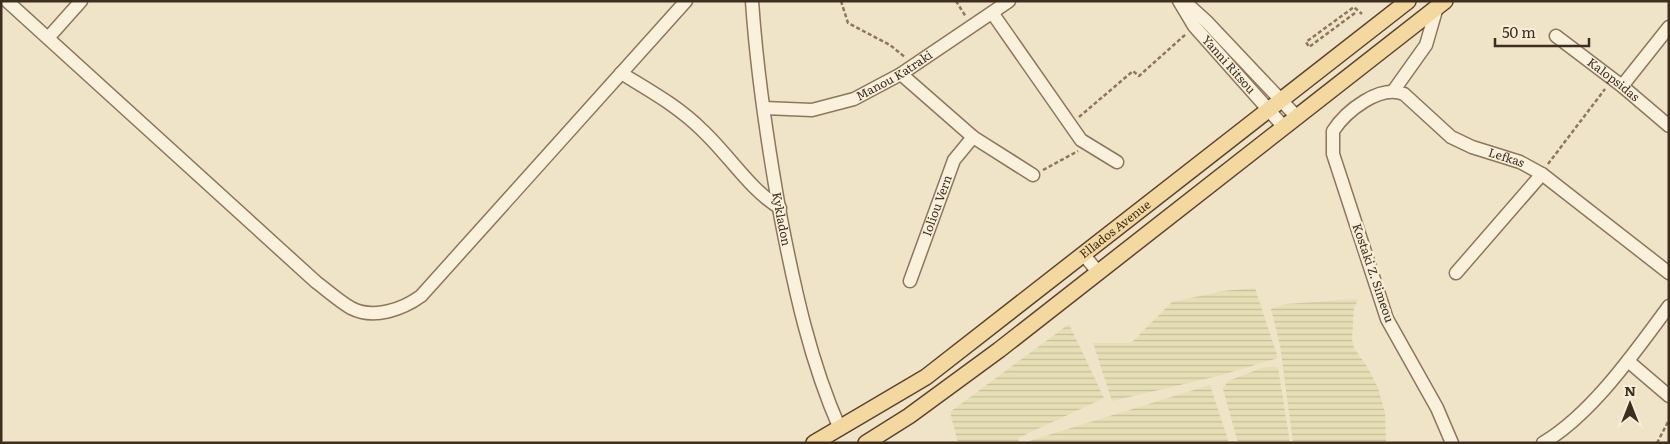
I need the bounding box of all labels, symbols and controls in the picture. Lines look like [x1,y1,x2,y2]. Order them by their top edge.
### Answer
scale bar [1495,15,1589,47]
text: 50 m [1502,20,1536,43]
street label: Yanni Ritsou [1198,31,1260,98]
street label: Manou Katraki [852,45,936,104]
street label: Kalopsidas [1584,53,1644,106]
street label: Lefkas [1486,143,1529,171]
street label: Ioliou Vern [917,172,956,239]
street label: Kykladon [768,191,796,247]
street label: Ellados Avenue [1075,195,1154,262]
street label: Kostaki Z. Simeou [1349,221,1399,325]
north arrow [1605,379,1655,429]
text: N [1624,380,1636,400]

